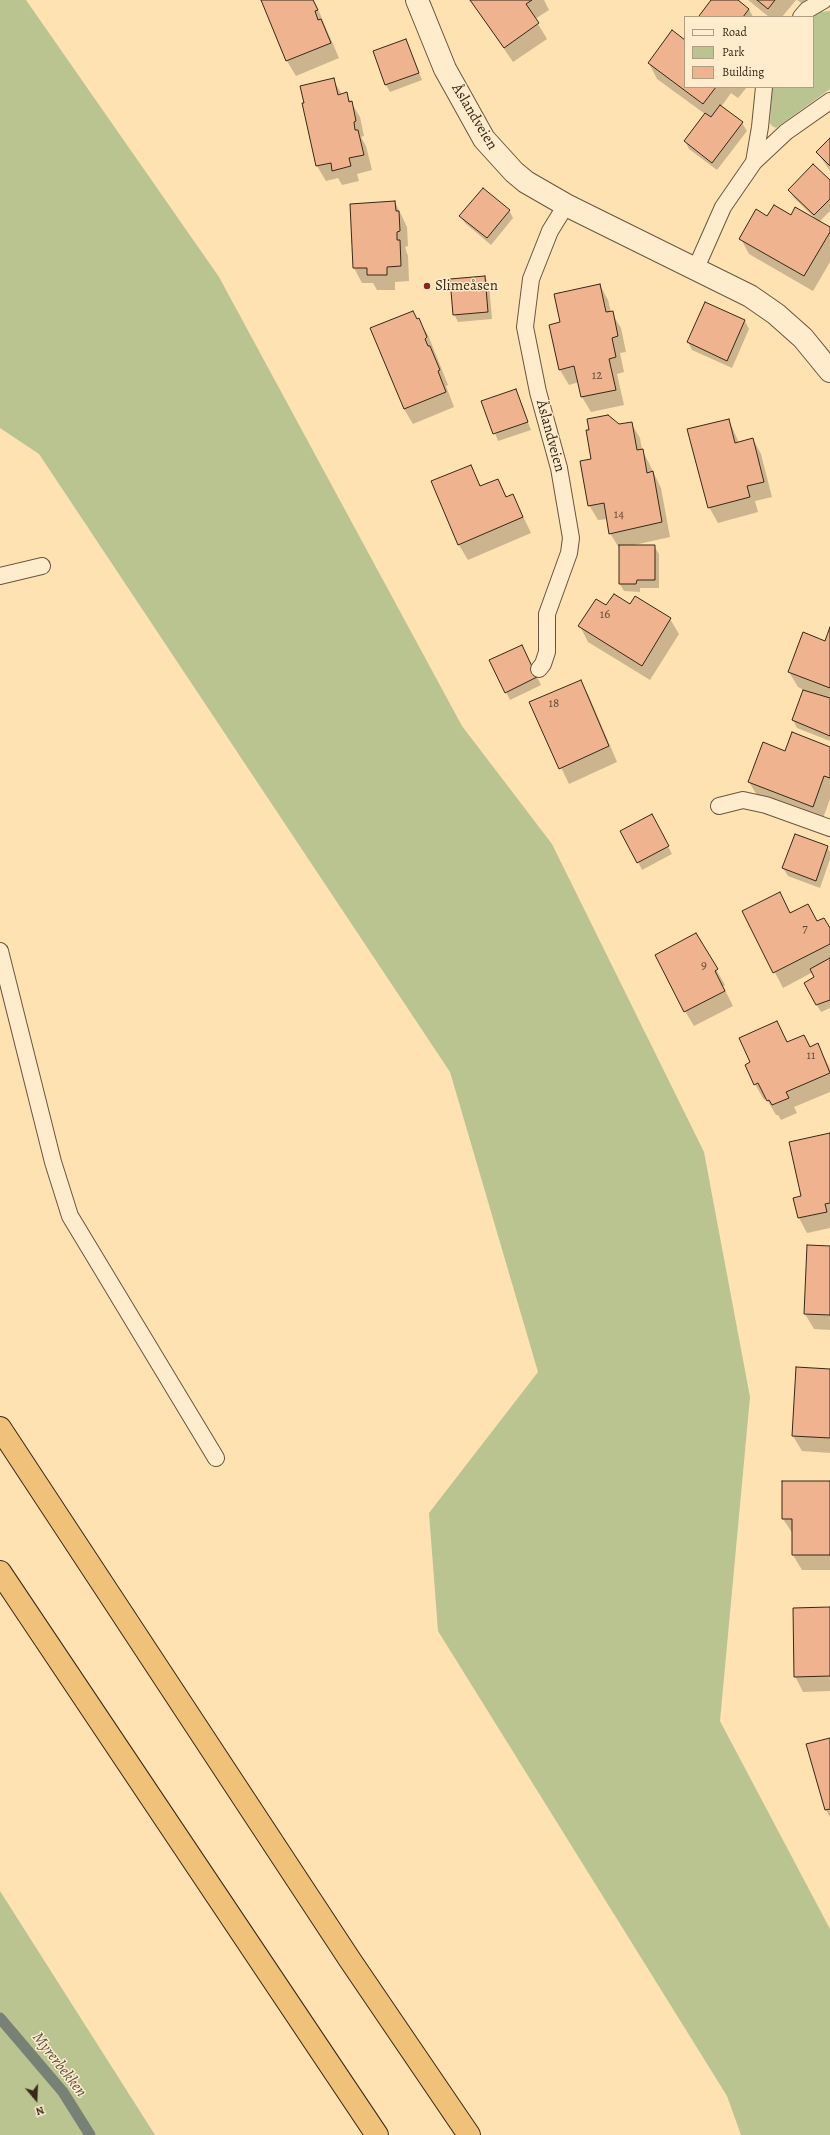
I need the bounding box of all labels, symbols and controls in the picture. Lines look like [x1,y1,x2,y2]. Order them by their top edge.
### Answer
legend [684,16,814,88]
text: Road [722,24,747,40]
text: Park [722,44,745,60]
text: Building [722,64,764,80]
street label: Åslandveien [447,81,501,153]
place label: Slimeåsen [435,277,498,295]
marker: Slimeåsen [422,281,432,291]
house number: 12 [592,368,602,384]
street label: Åslandveien [532,398,568,474]
house number: 14 [614,507,624,523]
house number: 16 [600,607,610,623]
house number: 18 [549,696,559,712]
house number: 7 [802,921,808,937]
house number: 9 [701,958,707,974]
house number: 11 [807,1048,815,1064]
water label: Myrerbekken [28,2029,90,2101]
north arrow [16,2079,56,2119]
text: N [34,2102,46,2119]

